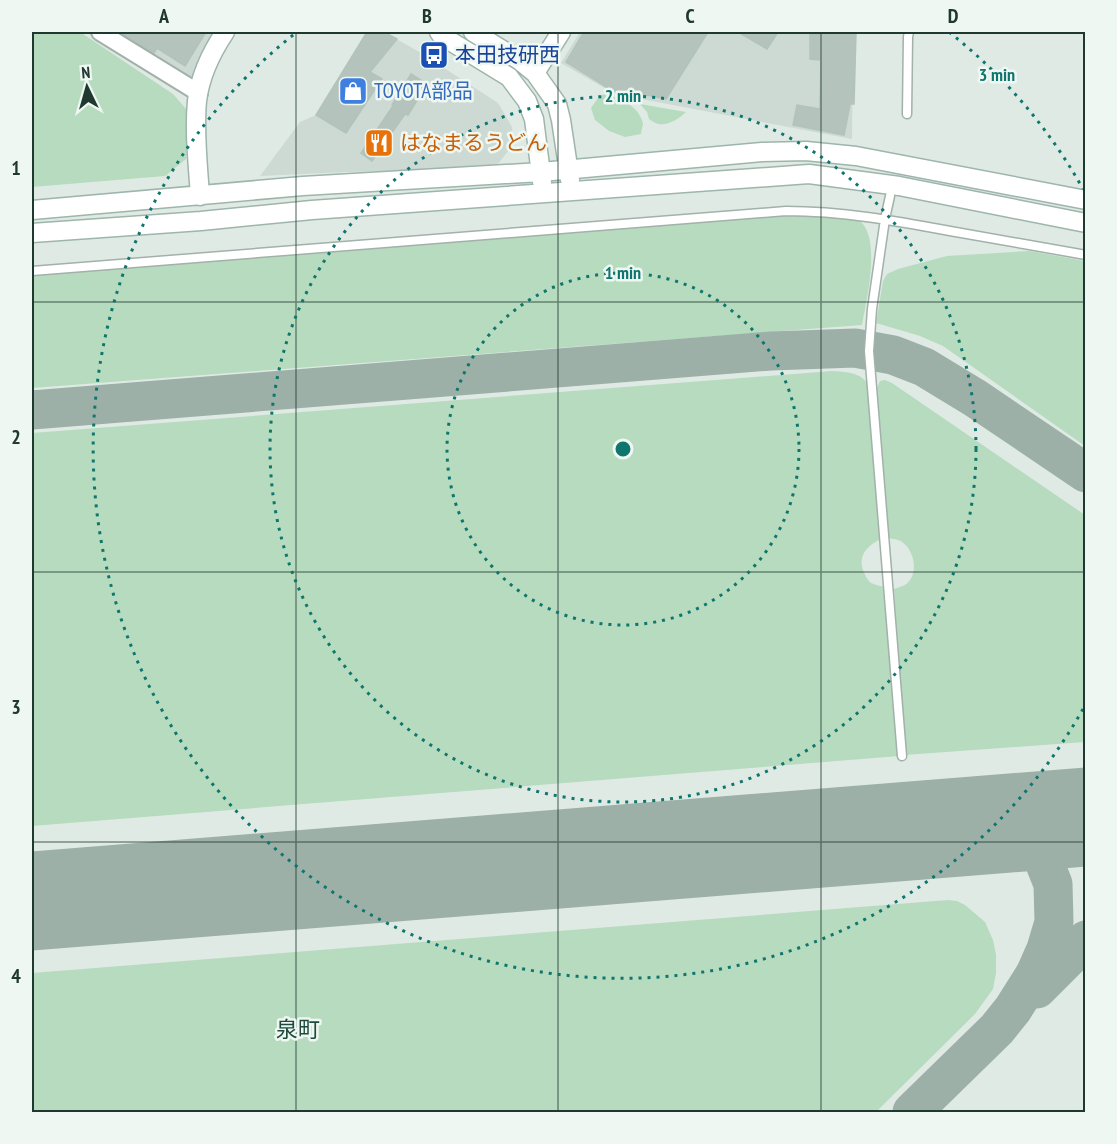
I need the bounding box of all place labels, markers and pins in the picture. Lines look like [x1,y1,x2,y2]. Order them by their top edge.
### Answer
bus stop icon: 本田技研西 [418,39,450,71]
place label: 本田技研西 [455,41,560,68]
shop icon: TOYOTA部品 [337,75,369,107]
place label: TOYOTA部品 [374,77,473,104]
restaurant icon: はなまるうどん [363,127,395,159]
place label: はなまるうどん [400,129,547,156]
centre of rings [613,439,633,459]

